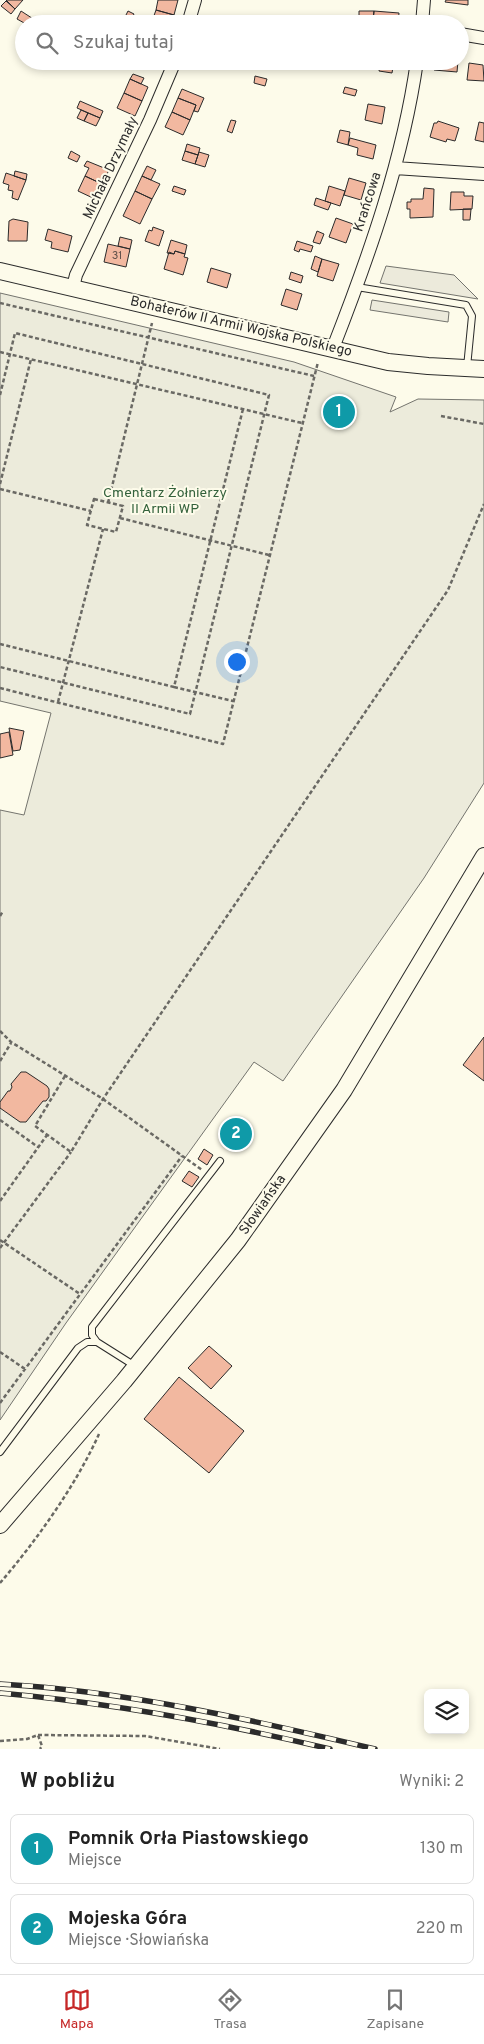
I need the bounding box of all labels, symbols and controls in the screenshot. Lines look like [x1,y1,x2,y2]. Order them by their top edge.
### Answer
search box [15,15,469,70]
icon: search [33,29,61,57]
text: Szukaj tutaj [73,31,174,55]
street label: Michała Drzymały [80,114,142,222]
street label: Krańcowa [350,170,386,234]
house number: 31 [112,249,122,263]
street label: Bohaterów II Armii Wojska Polskiego [128,293,354,361]
pin: 1 [323,393,355,431]
park label: Cmentarz Żołnierzy II Armii WP [103,484,227,518]
your location [224,649,250,675]
pin: 2 [220,1115,252,1153]
street label: Słowiańska [236,1172,290,1238]
map controls [424,1689,469,1734]
button: layers [424,1689,469,1734]
text: W pobliżu [20,1768,115,1795]
text: Wyniki: 2 [399,1772,464,1792]
text: Pomnik Orła Piastowskiego [68,1827,309,1851]
text: 1 [34,1839,40,1859]
text: 130 m [420,1839,463,1859]
text: Miejsce [68,1851,122,1871]
text: Mojeska Góra [68,1907,187,1931]
text: 2 [32,1919,42,1939]
text: 220 m [416,1919,463,1939]
text: Miejsce · Słowiańska [68,1931,209,1951]
tab: Mapa [60,1986,94,2033]
tab: Trasa [213,1986,247,2033]
tab: Zapisane [366,1986,424,2033]

